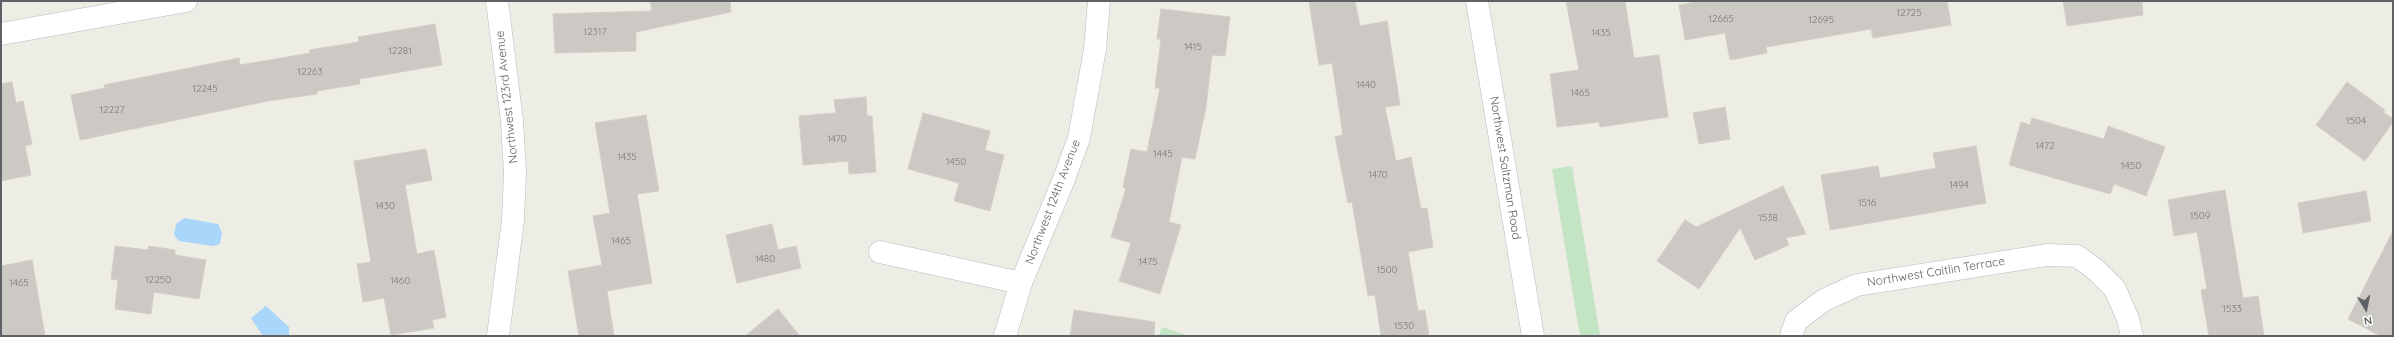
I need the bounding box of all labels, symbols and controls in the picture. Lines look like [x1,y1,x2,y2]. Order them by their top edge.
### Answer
house number: 12725 [1896,7,1922,19]
house number: 12665 [1708,13,1734,25]
house number: 12695 [1808,14,1834,26]
house number: 12317 [583,26,607,38]
house number: 1435 [1591,27,1611,39]
street label: Northwest 123rd Avenue [493,30,521,164]
house number: 1415 [1184,41,1202,53]
house number: 12281 [388,45,412,57]
house number: 12263 [297,66,323,78]
house number: 1440 [1356,79,1376,91]
house number: 12245 [192,83,218,95]
house number: 1465 [1570,87,1590,99]
street label: Northwest Saltzman Road [1487,95,1523,241]
house number: 12227 [99,104,125,116]
house number: 1504 [2346,115,2366,127]
house number: 1470 [827,133,847,145]
street label: Northwest 124th Avenue [1023,137,1083,267]
house number: 1472 [2035,140,2055,152]
house number: 1445 [1153,148,1173,160]
house number: 1435 [617,151,637,163]
house number: 1450 [946,156,966,168]
house number: 1450 [2121,160,2141,172]
house number: 1470 [1368,169,1388,181]
house number: 1494 [1949,179,1969,191]
house number: 1516 [1858,197,1876,209]
house number: 1430 [375,200,395,212]
house number: 1509 [2190,210,2210,222]
house number: 1538 [1758,212,1778,224]
house number: 1465 [611,235,631,247]
house number: 1480 [755,253,775,265]
street label: Northwest Caitlin Terrace [1866,254,2006,290]
house number: 1475 [1138,256,1158,268]
house number: 1500 [1376,264,1398,276]
house number: 12250 [145,274,171,286]
house number: 1460 [390,275,410,287]
house number: 1465 [9,277,29,289]
north arrow [2346,289,2386,329]
house number: 1533 [2222,303,2242,315]
text: N [2363,313,2373,328]
house number: 1530 [1394,320,1414,332]

